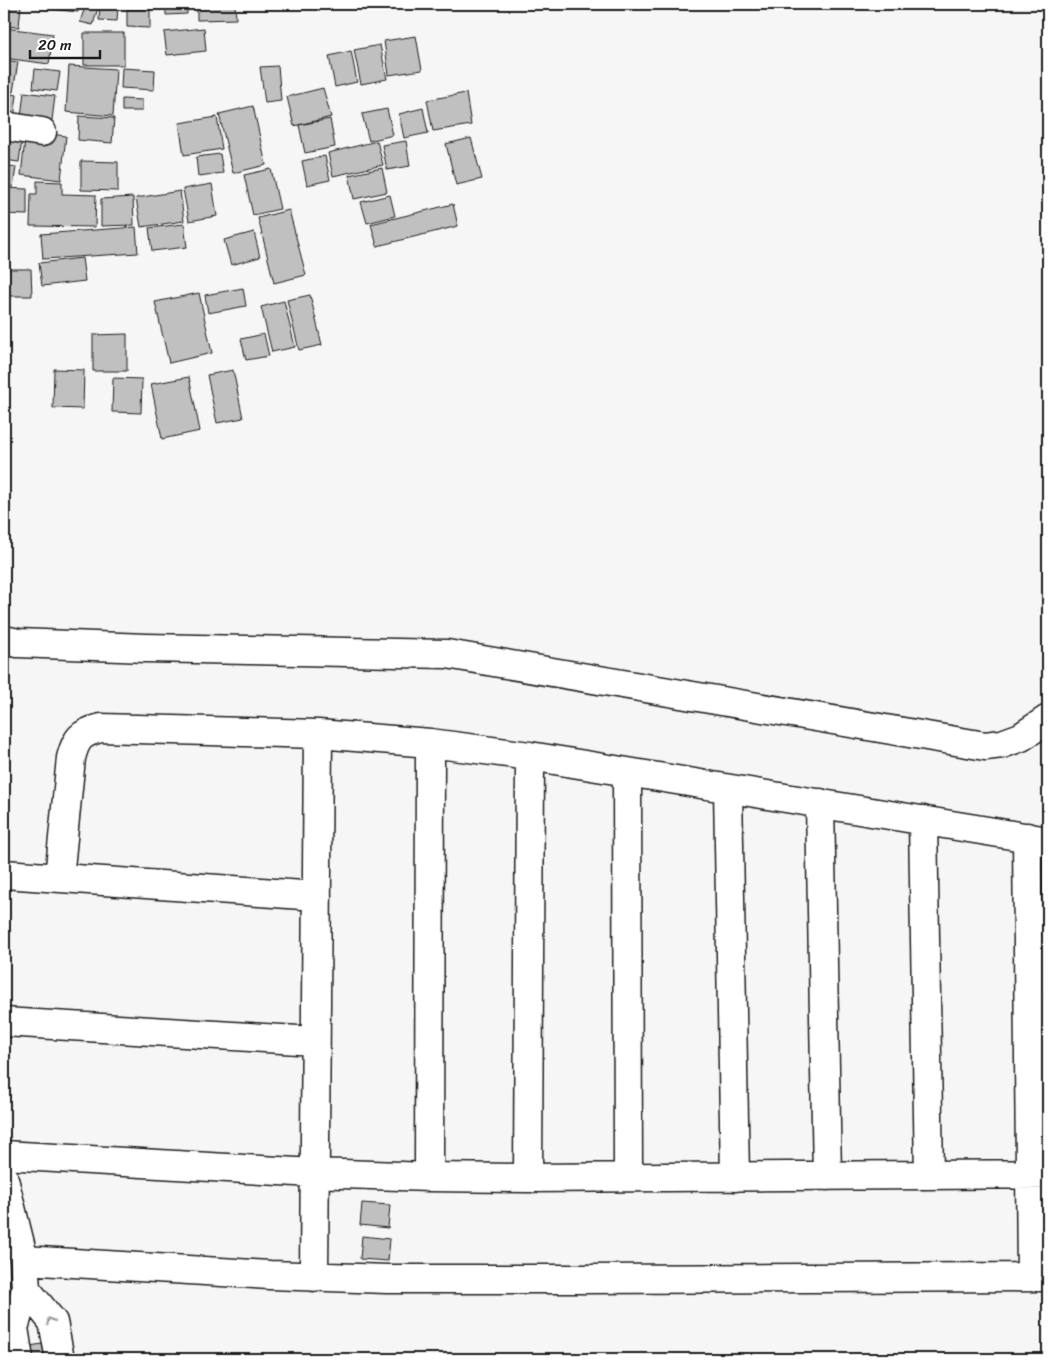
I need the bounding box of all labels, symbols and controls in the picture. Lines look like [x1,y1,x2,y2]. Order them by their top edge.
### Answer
scale bar [30,28,100,60]
text: 20 m [38,32,72,58]
one-way arrow [46,1317,56,1326]

